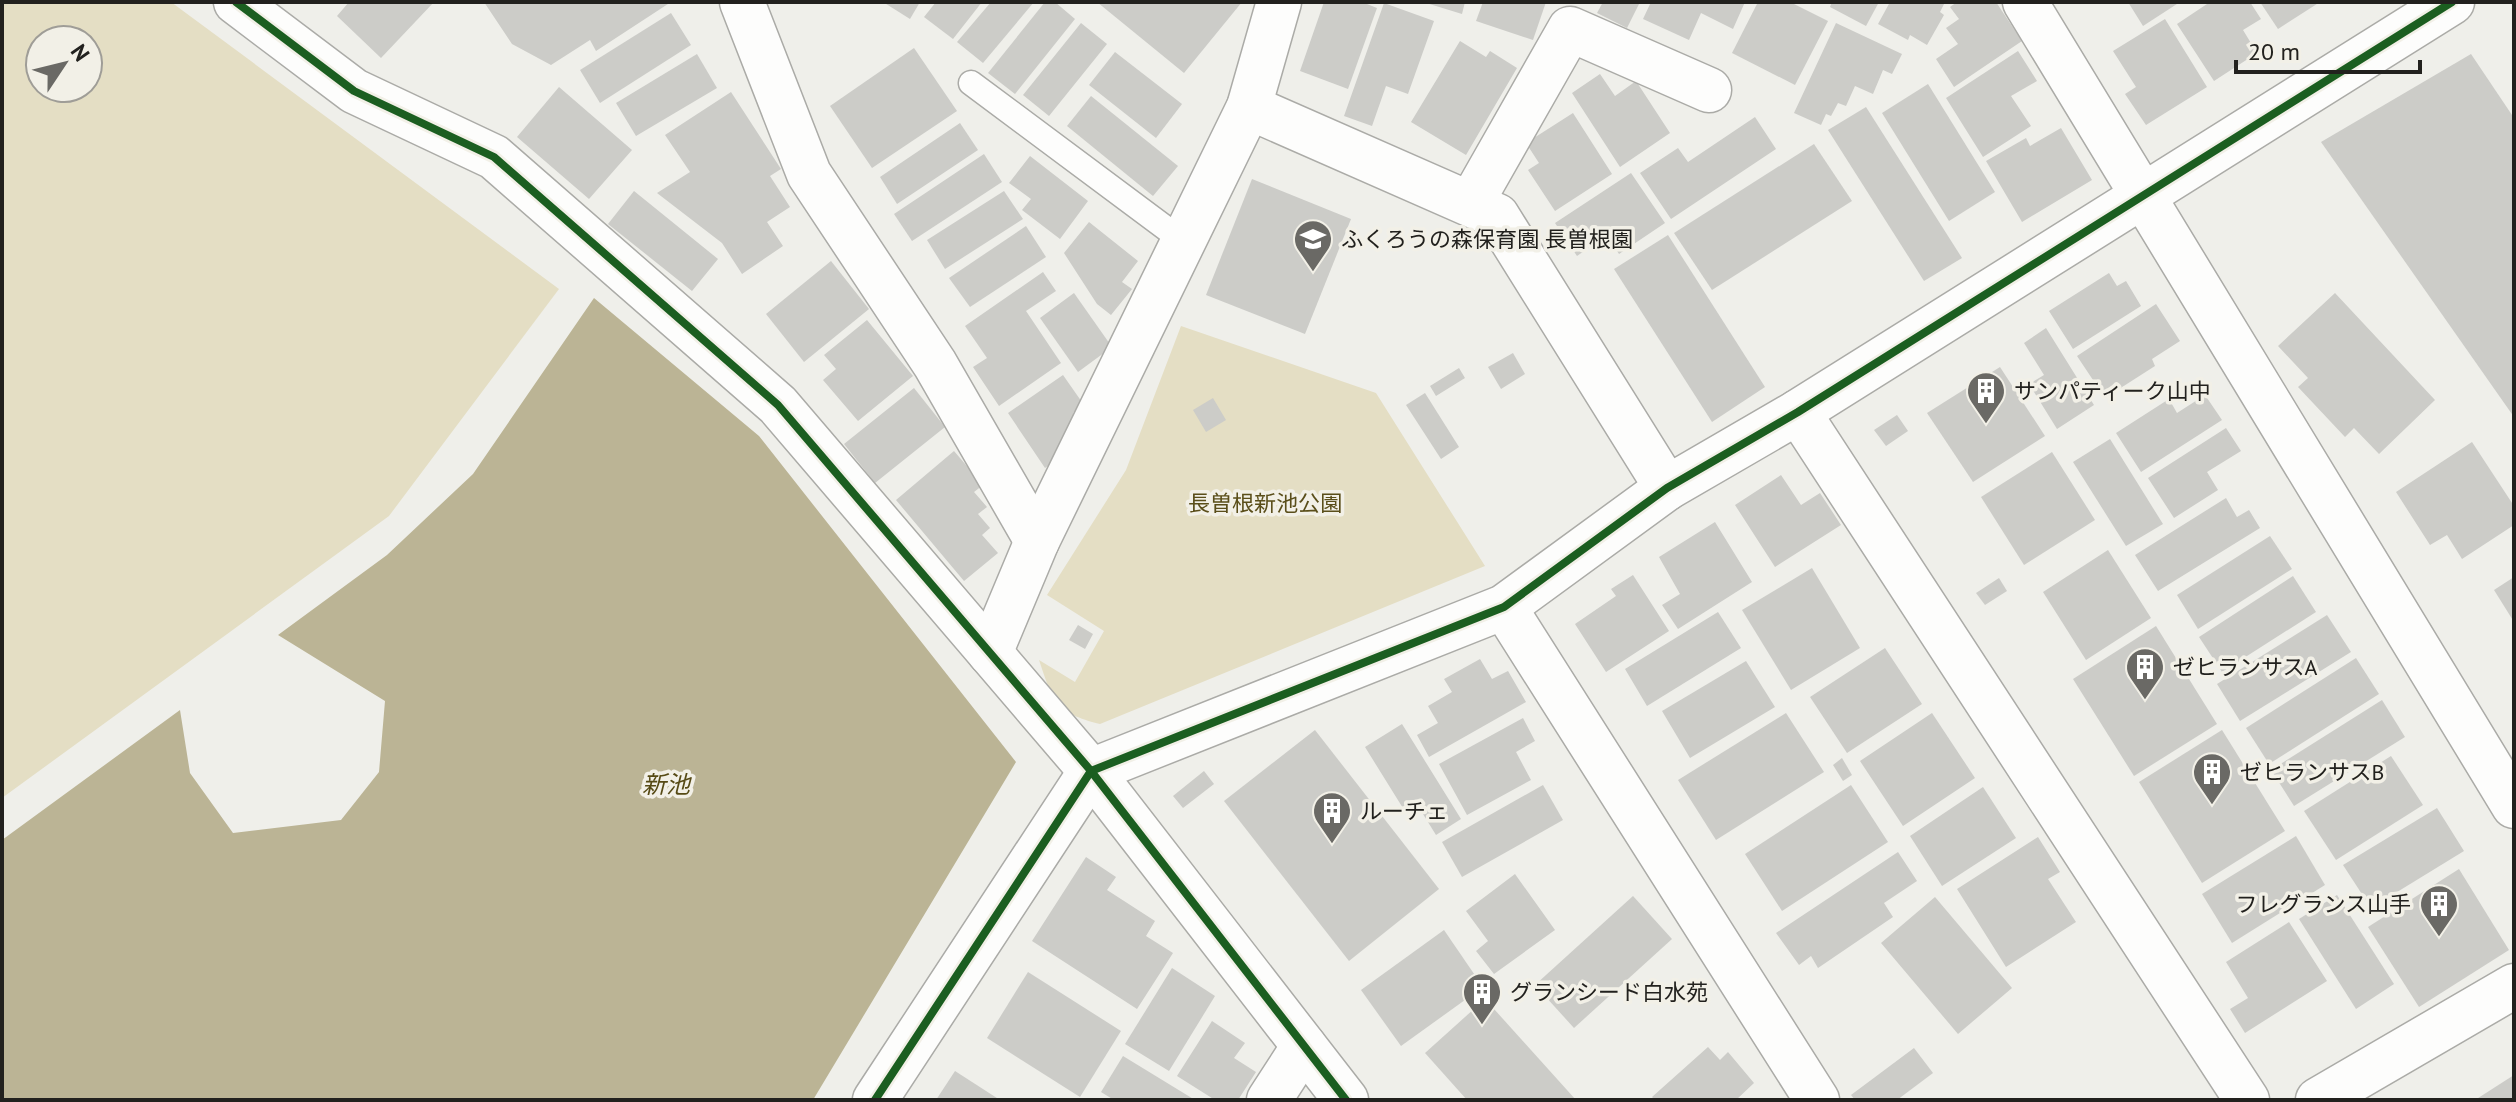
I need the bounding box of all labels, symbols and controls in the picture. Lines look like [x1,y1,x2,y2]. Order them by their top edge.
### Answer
north arrow [24,24,104,104]
scale bar [2236,24,2420,74]
text: 20 m [2248,36,2300,67]
text: N [65,39,96,66]
school or university icon: ふくろうの森保育園 長曽根園 [1292,218,1334,273]
place label: ふくろうの森保育園 長曽根園 [1341,225,1633,253]
building icon: サンパティーク山中 [1965,370,2007,425]
place label: サンパティーク山中 [2014,377,2211,405]
park label: 長曽根新池公園 [1188,489,1342,517]
building icon: ゼヒランサスA [2124,646,2166,701]
place label: ゼヒランサスA [2173,653,2318,681]
building icon: ゼヒランサスB [2191,751,2233,806]
place label: ゼヒランサスB [2240,758,2384,786]
water label: 新池 [642,769,692,800]
building icon: ルーチェ [1311,790,1353,845]
place label: ルーチェ [1360,797,1448,825]
building icon: フレグランス山手 [2418,883,2460,938]
place label: フレグランス山手 [2235,890,2411,918]
building icon: グランシード白水苑 [1461,971,1503,1026]
place label: グランシード白水苑 [1510,978,1708,1006]

